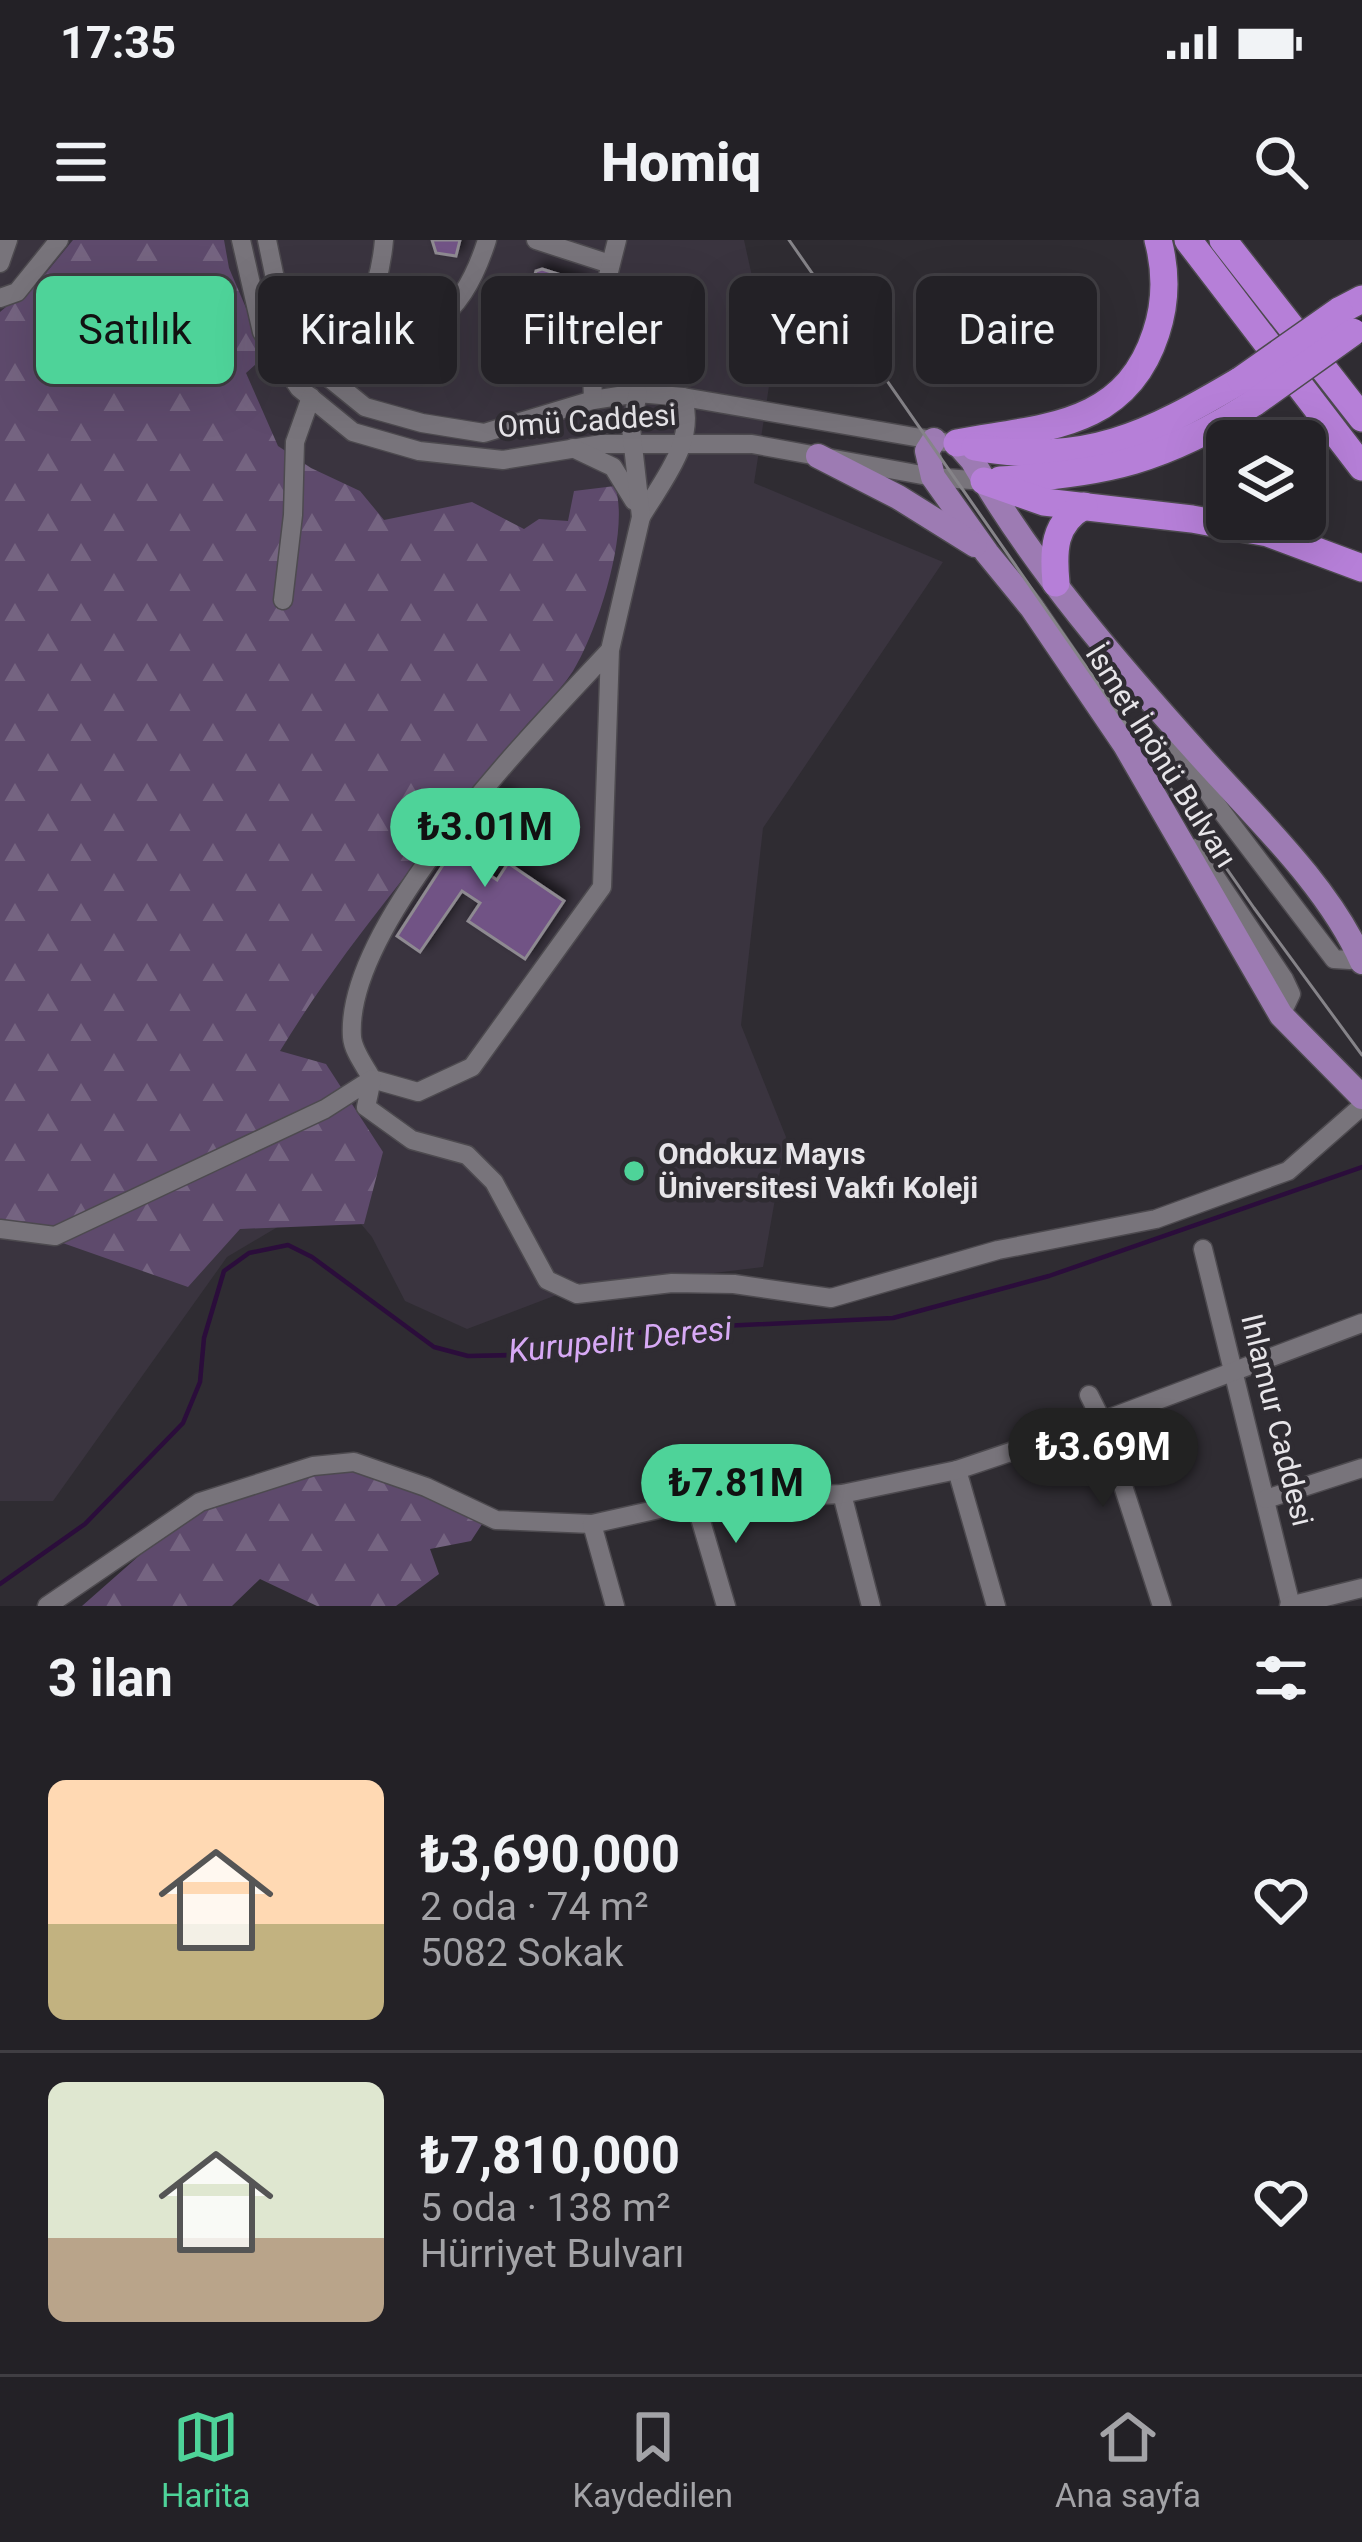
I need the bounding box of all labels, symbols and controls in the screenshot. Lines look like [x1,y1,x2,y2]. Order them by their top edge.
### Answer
text: 17:35 [60,16,176,69]
icon: menu [48,129,114,195]
icon: search [1248,129,1314,195]
text: Homiq [601,131,761,194]
chip: Satılık [36,276,234,384]
chip: Kiralık [258,276,457,384]
chip: Filtreler [481,276,705,384]
chip: Yeni [729,276,892,384]
chip: Daire [916,276,1097,384]
street label: Omü Caddesi [496,397,678,444]
map controls [1206,420,1326,540]
button: layers [1206,420,1326,540]
street label: İsmet İnönü Bulvarı [1079,638,1244,874]
pin: ₺3.01M [387,788,583,890]
text: ₺3.01M [417,804,553,850]
place label: Ondokuz Mayıs Üniversitesi Vakfı Koleji [658,1136,978,1205]
marker: Ondokuz Mayıs Üniversitesi Vakfı Koleji [621,1158,647,1184]
water label: Kurupelit Deresi [506,1308,734,1371]
street label: Ihlamur Caddesi [1234,1310,1321,1529]
pin: ₺3.69M [1005,1408,1201,1510]
text: ₺3.69M [1035,1424,1171,1470]
pin: ₺7.81M [638,1444,834,1546]
text: ₺7.81M [668,1460,804,1506]
icon: filters [1248,1645,1314,1711]
text: 3 ilan [48,1649,173,1708]
text: ₺3,690,000 [420,1825,680,1884]
icon: home [144,1828,288,1972]
icon: heart [1248,1867,1314,1933]
text: 2 oda · 74 m² [420,1884,649,1930]
text: 5082 Sokak [420,1930,624,1976]
text: ₺7,810,000 [420,2126,680,2185]
icon: home [144,2130,288,2274]
icon: heart [1248,2169,1314,2235]
text: 5 oda · 138 m² [420,2185,671,2231]
text: Hürriyet Bulvarı [420,2231,685,2277]
tab: Harita [161,2404,251,2515]
tab: Kaydedilen [573,2404,733,2515]
tab: Ana sayfa [1055,2404,1201,2515]

